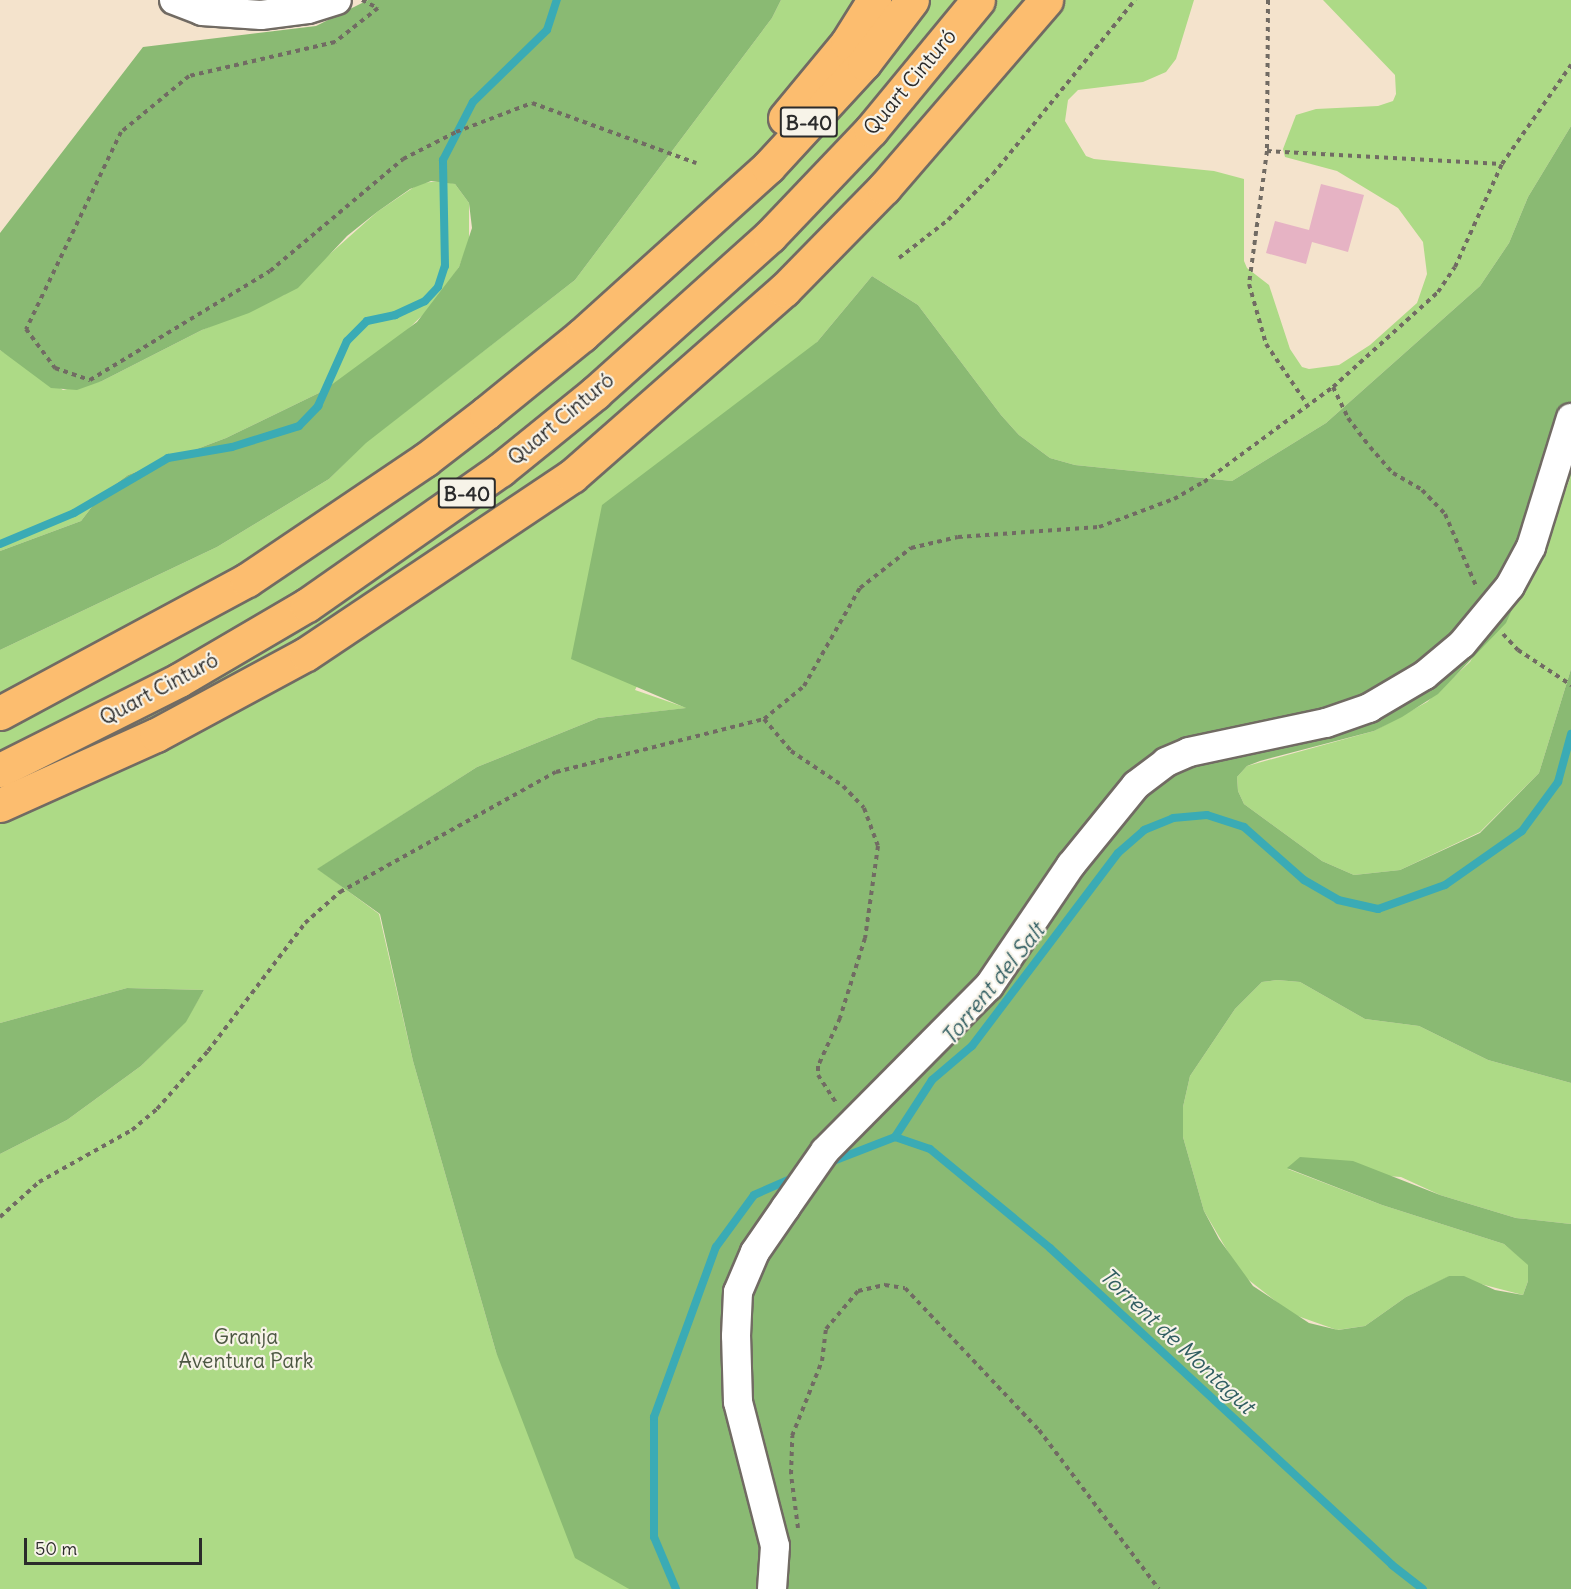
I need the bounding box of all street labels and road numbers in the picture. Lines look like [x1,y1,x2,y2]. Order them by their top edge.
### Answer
street label: Quart Cinturó [858,24,962,140]
road number: B-40 [779,105,839,139]
street label: Quart Cinturó [503,367,619,471]
road number: B-40 [437,476,497,510]
street label: Quart Cinturó [95,647,223,731]

